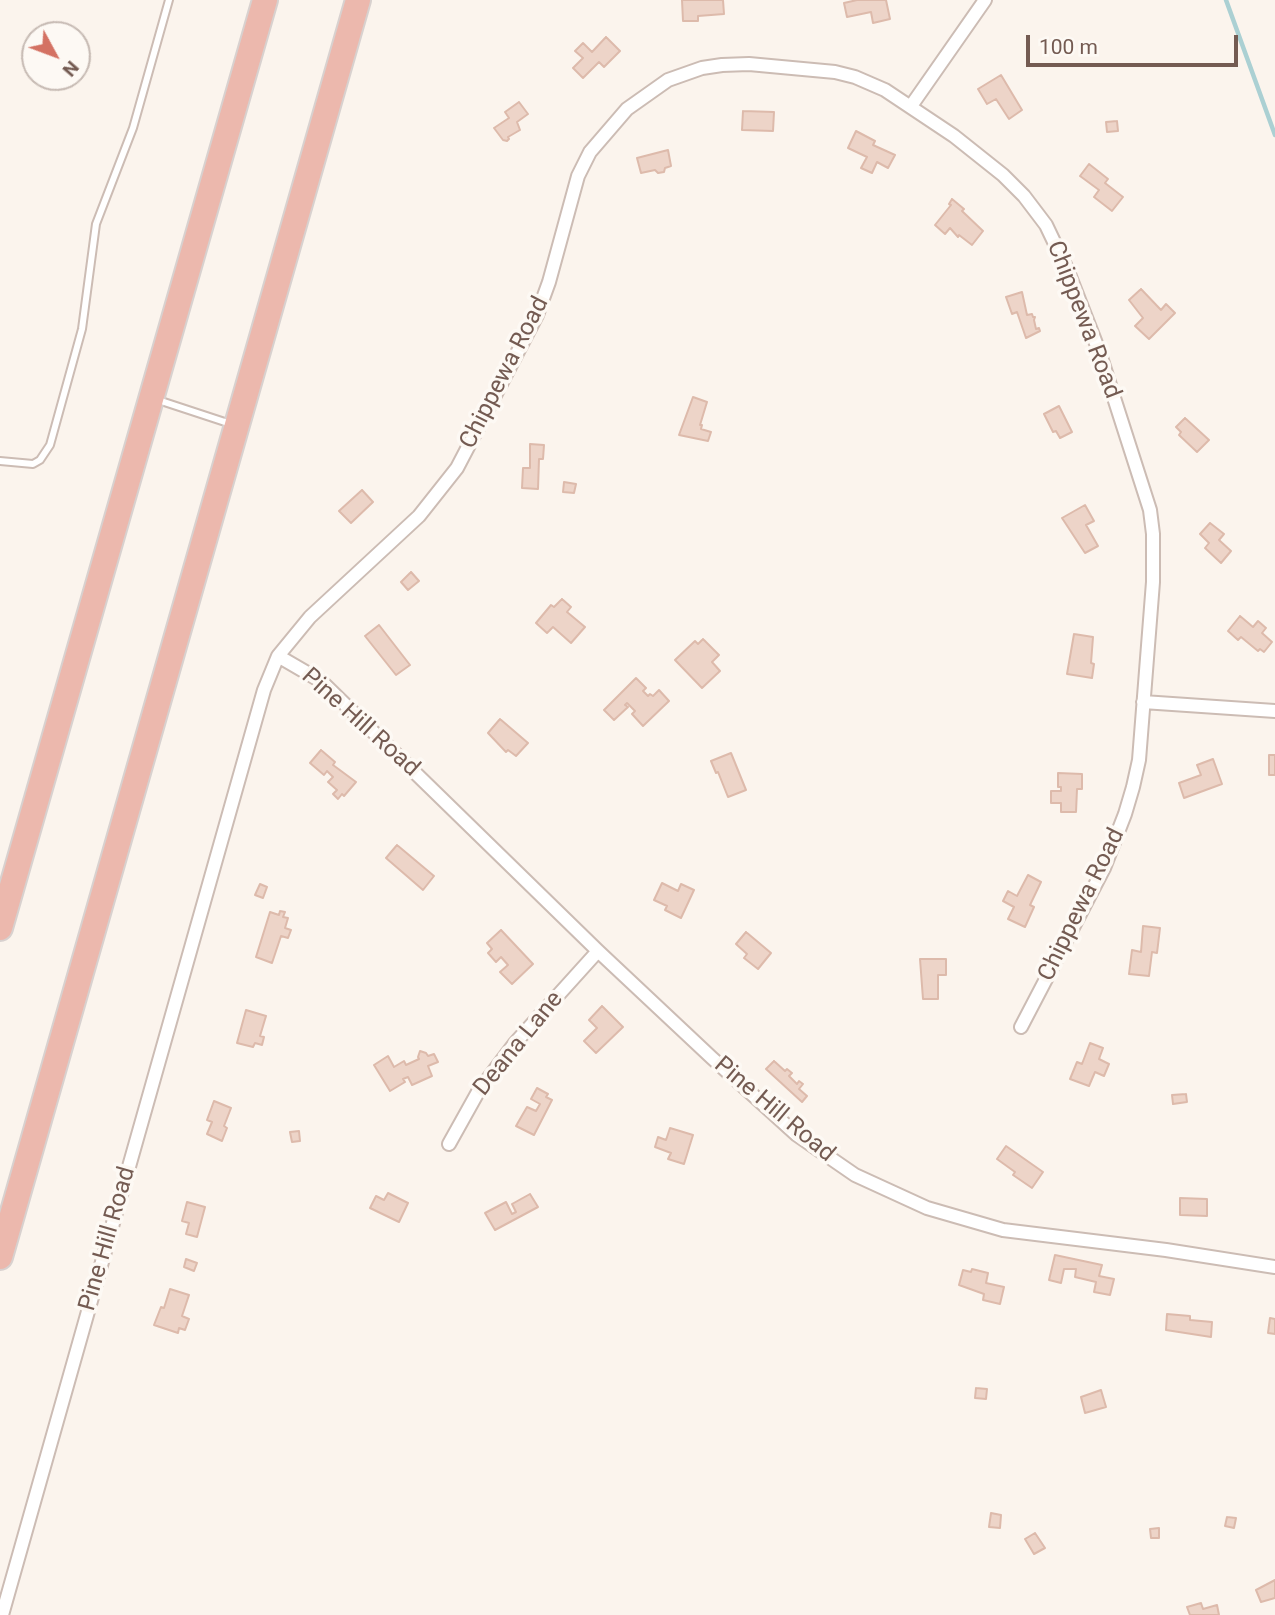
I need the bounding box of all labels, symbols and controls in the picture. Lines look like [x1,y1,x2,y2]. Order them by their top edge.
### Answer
north arrow [21,21,91,91]
scale bar [1030,21,1242,65]
text: 100 m [1039,35,1098,59]
text: N [58,56,84,81]
street label: Chippewa Road [1040,237,1126,403]
street label: Chippewa Road [454,292,556,454]
street label: Pine Hill Road [295,663,425,783]
street label: Chippewa Road [1033,824,1131,986]
street label: Deana Lane [468,986,570,1102]
street label: Pine Hill Road [708,1051,840,1169]
street label: Pine Hill Road [74,1164,142,1314]

